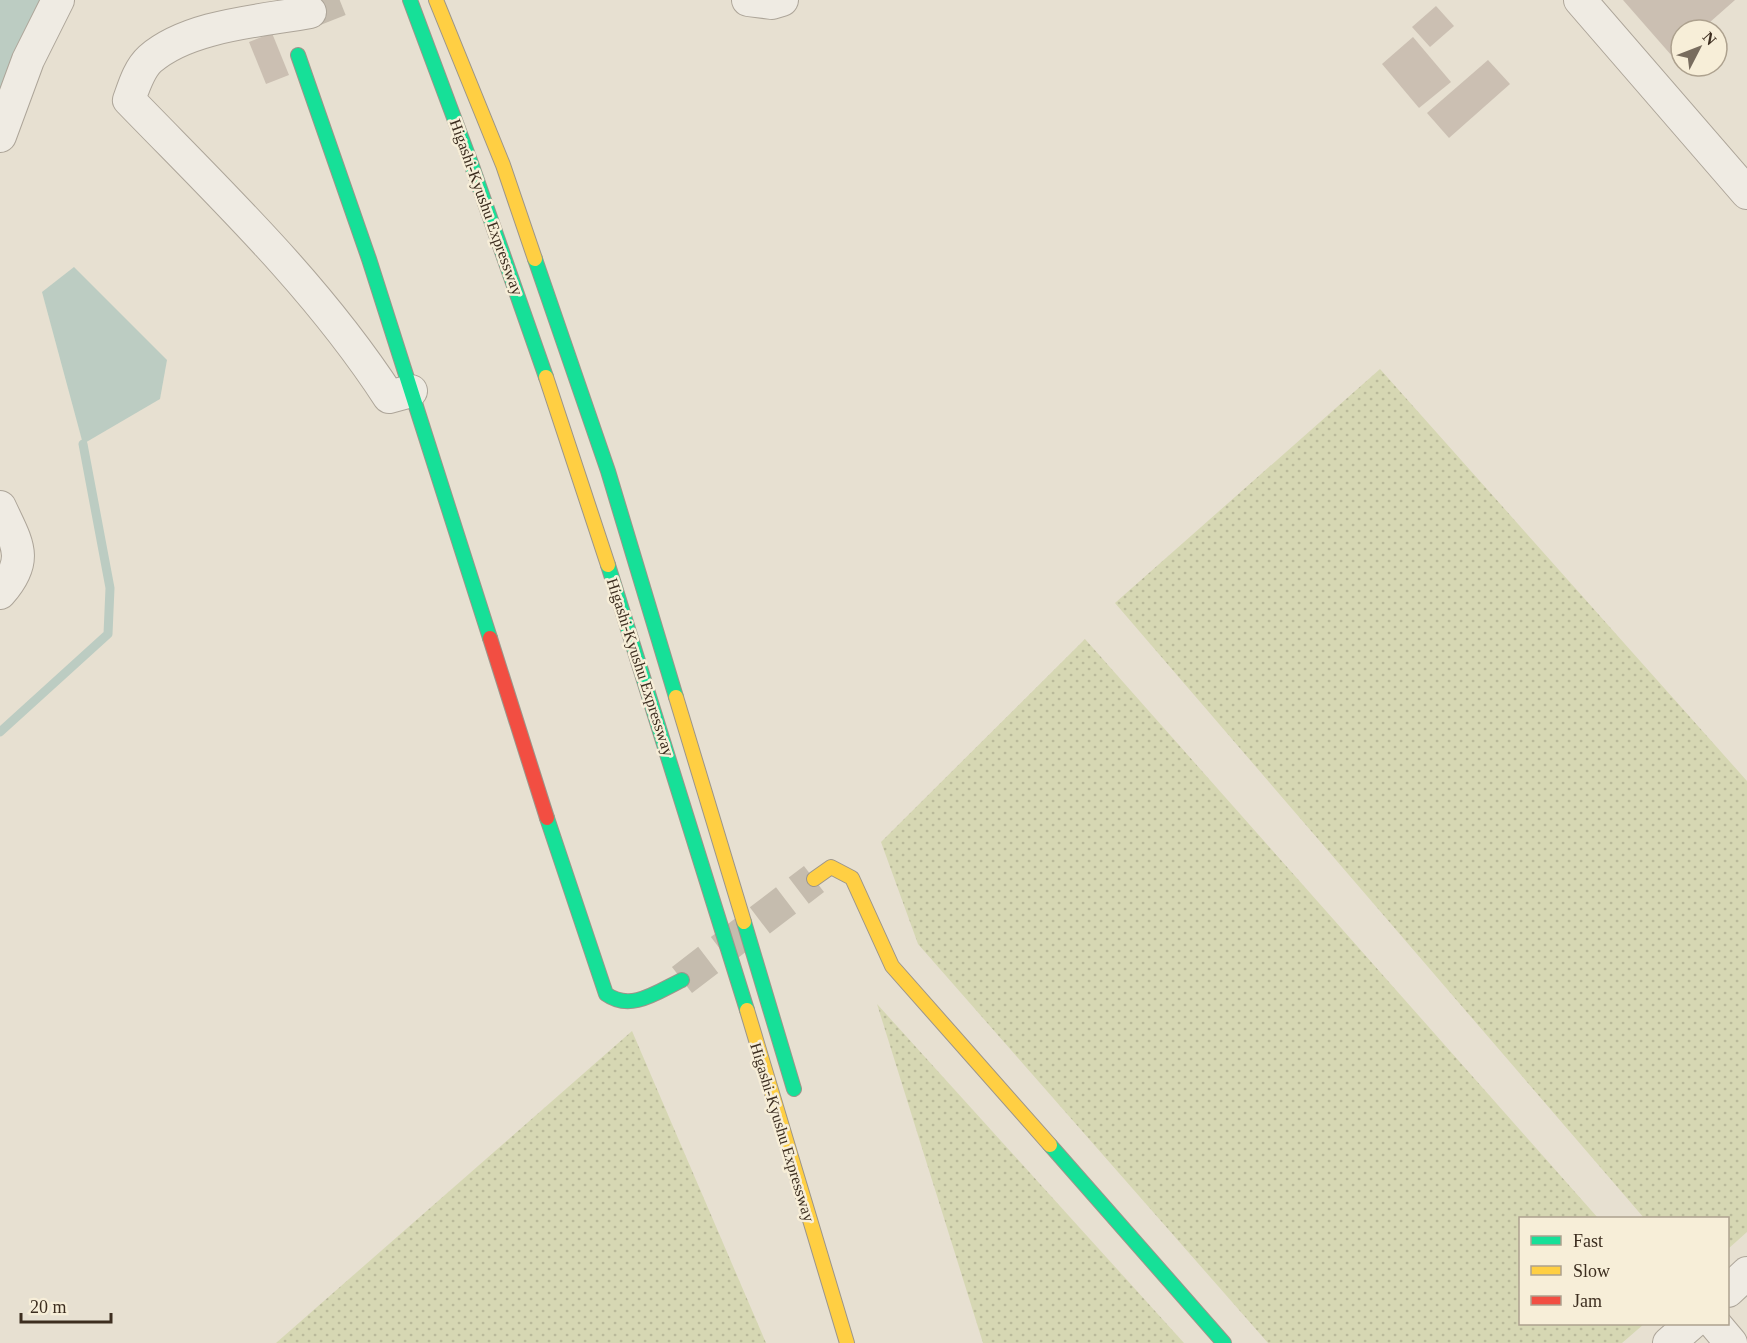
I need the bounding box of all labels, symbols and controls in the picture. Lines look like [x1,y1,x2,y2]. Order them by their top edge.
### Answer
north arrow [1669,18,1729,78]
text: N [1700,28,1720,49]
street label: Higashi-Kyushu Expressway [446,117,526,298]
street label: Higashi-Kyushu Expressway [603,576,677,759]
street label: Higashi-Kyushu Expressway [746,1041,818,1224]
legend [1519,1217,1729,1325]
text: Fast [1573,1231,1603,1251]
text: Slow [1573,1261,1610,1281]
scale bar [21,1286,111,1324]
text: Jam [1573,1291,1602,1311]
text: 20 m [30,1297,67,1317]

